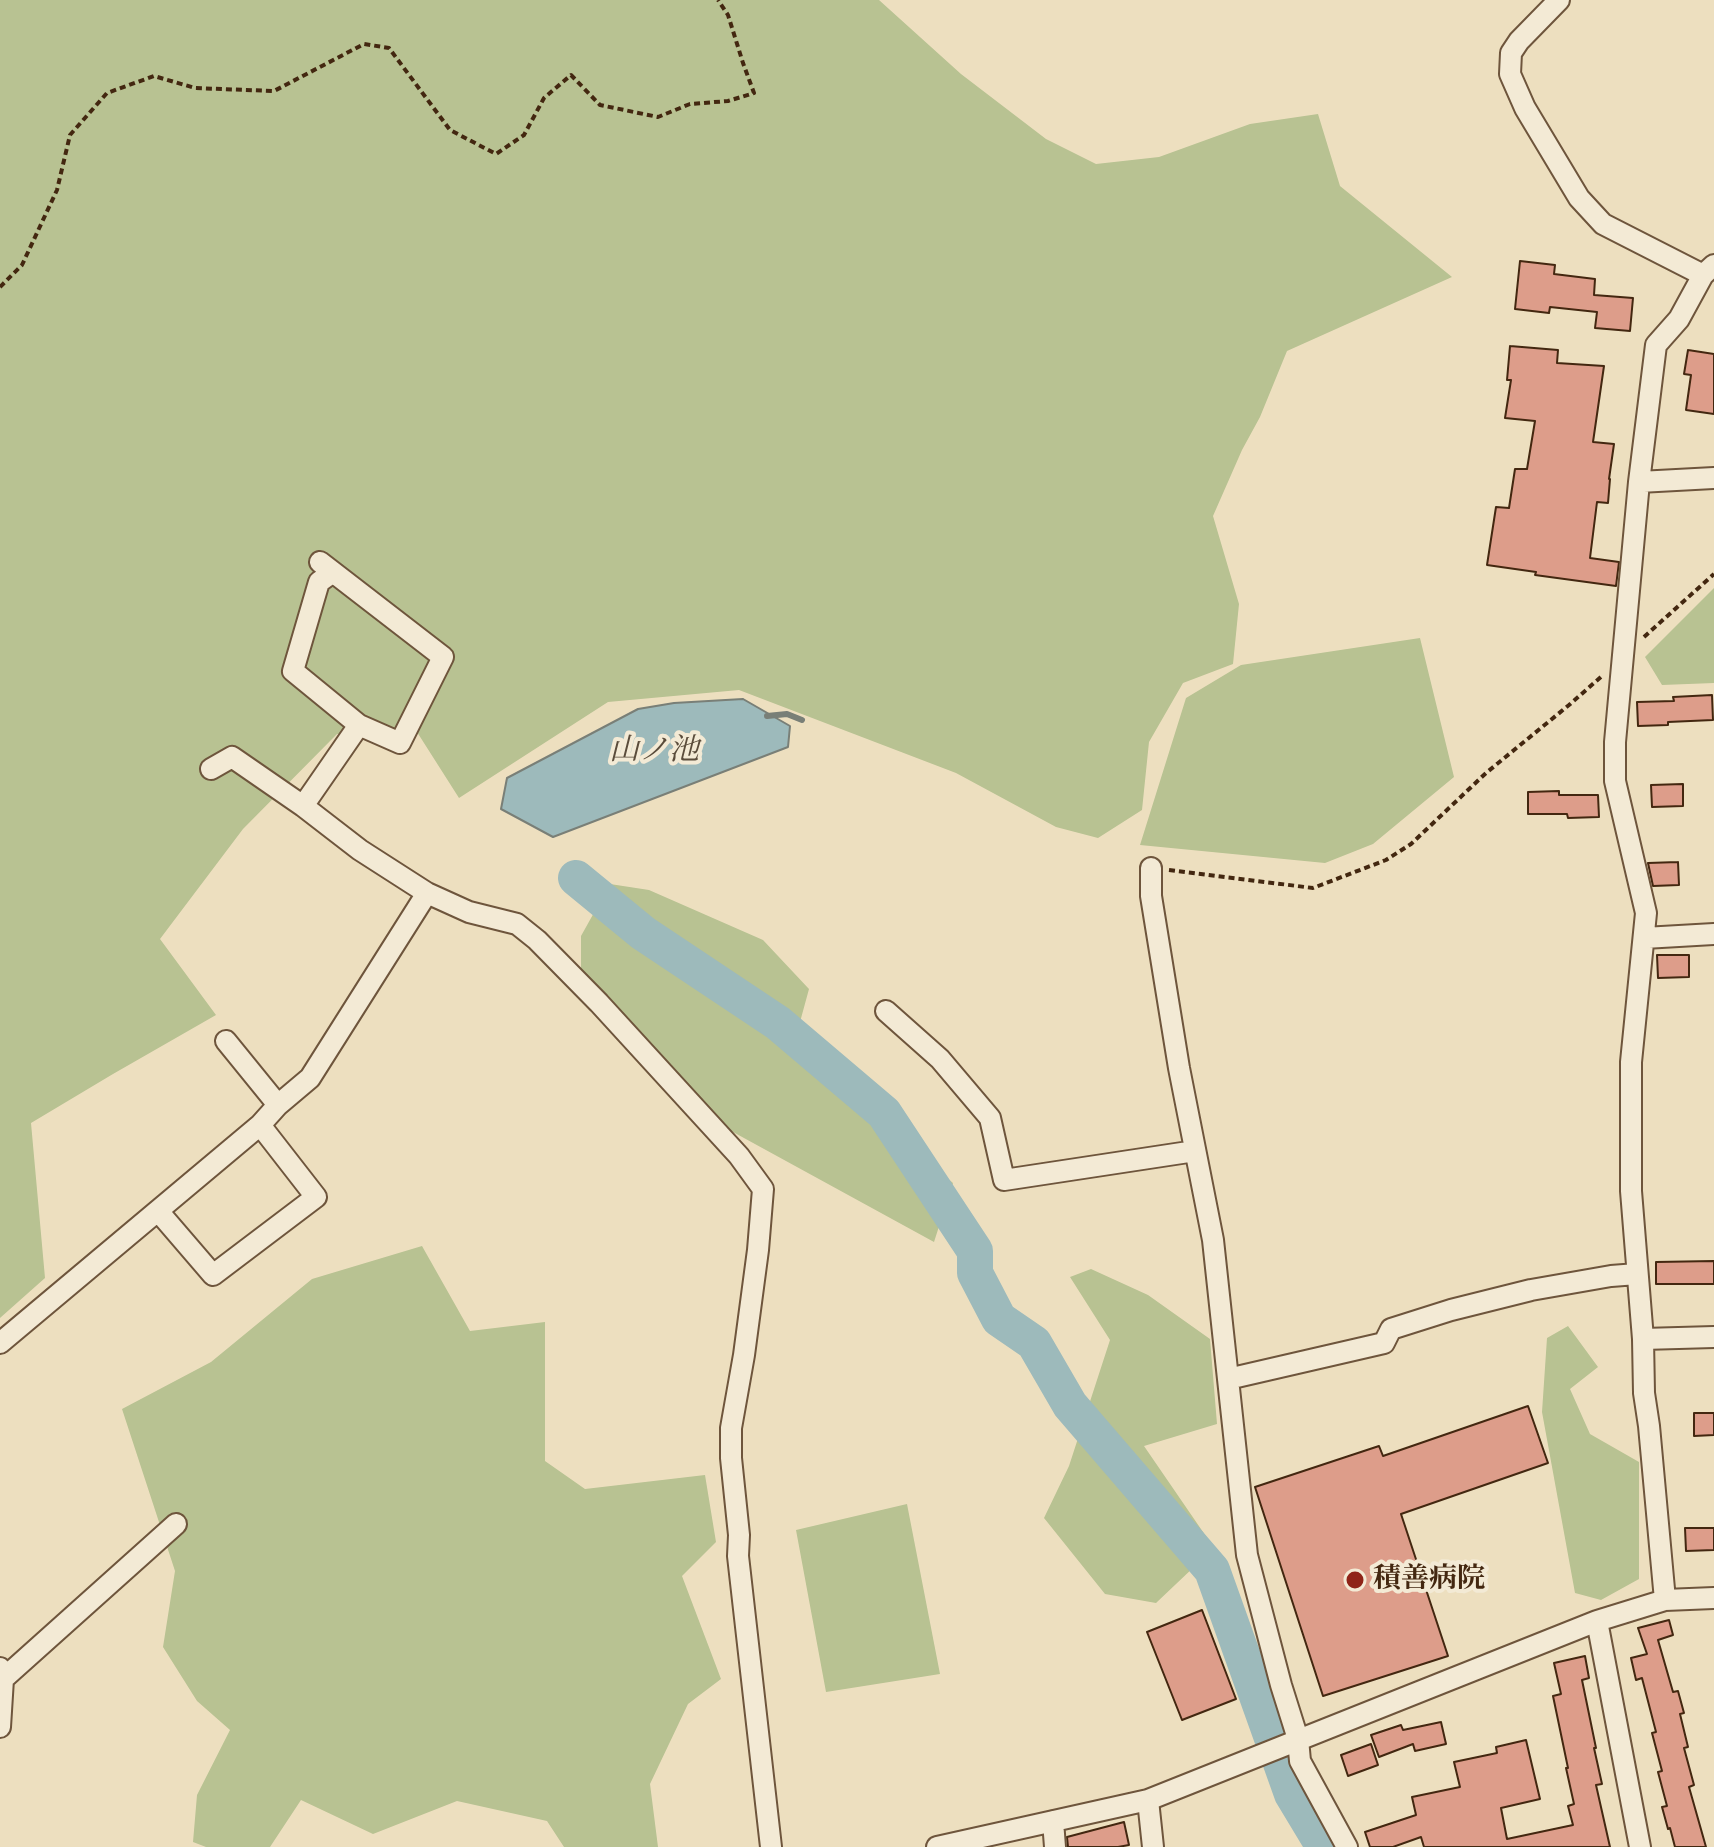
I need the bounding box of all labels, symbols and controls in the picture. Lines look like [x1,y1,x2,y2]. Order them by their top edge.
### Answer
water label: 山ノ池 [609,733,699,769]
place label: 積善病院 [1373,1563,1485,1597]
marker: 積善病院 [1344,1569,1366,1591]

